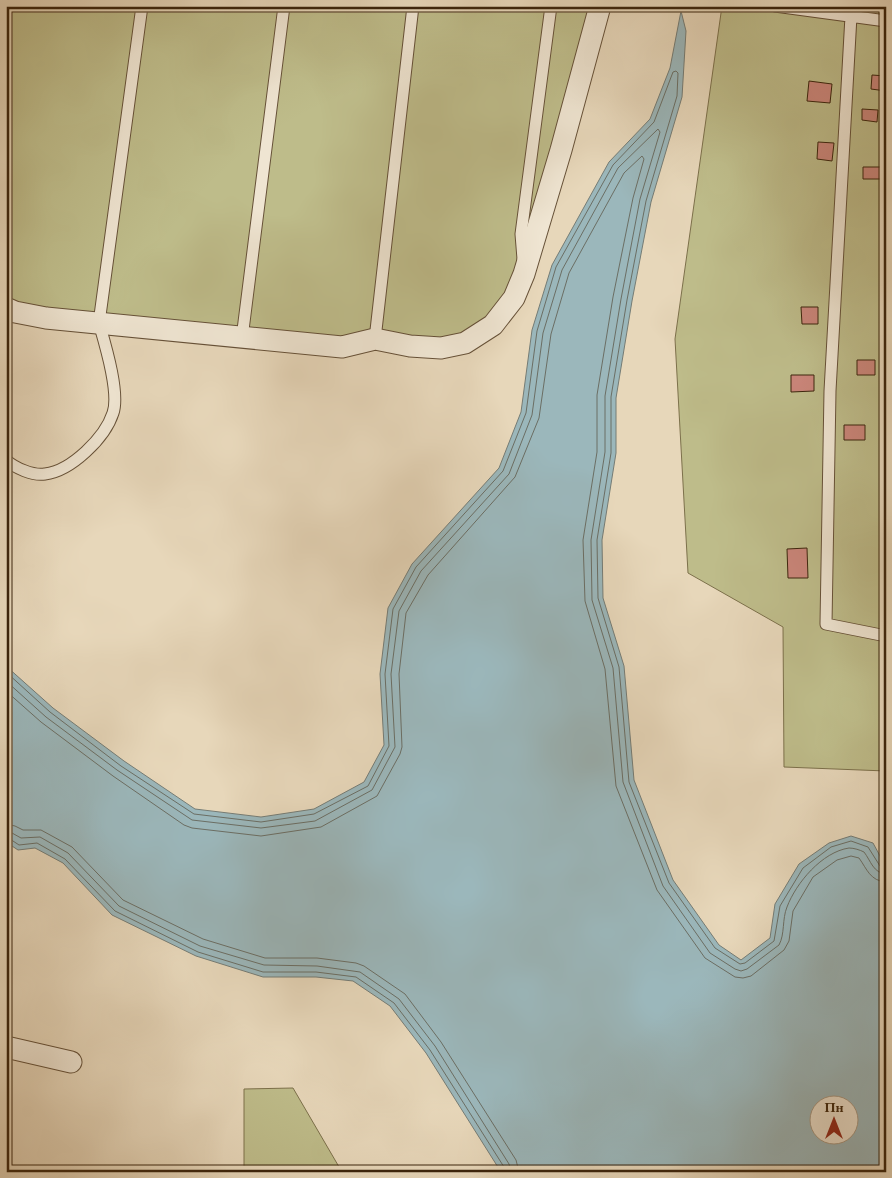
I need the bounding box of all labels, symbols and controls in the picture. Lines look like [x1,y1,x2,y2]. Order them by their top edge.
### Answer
north arrow [810,1096,860,1146]
text: Пн [824,1098,844,1116]

